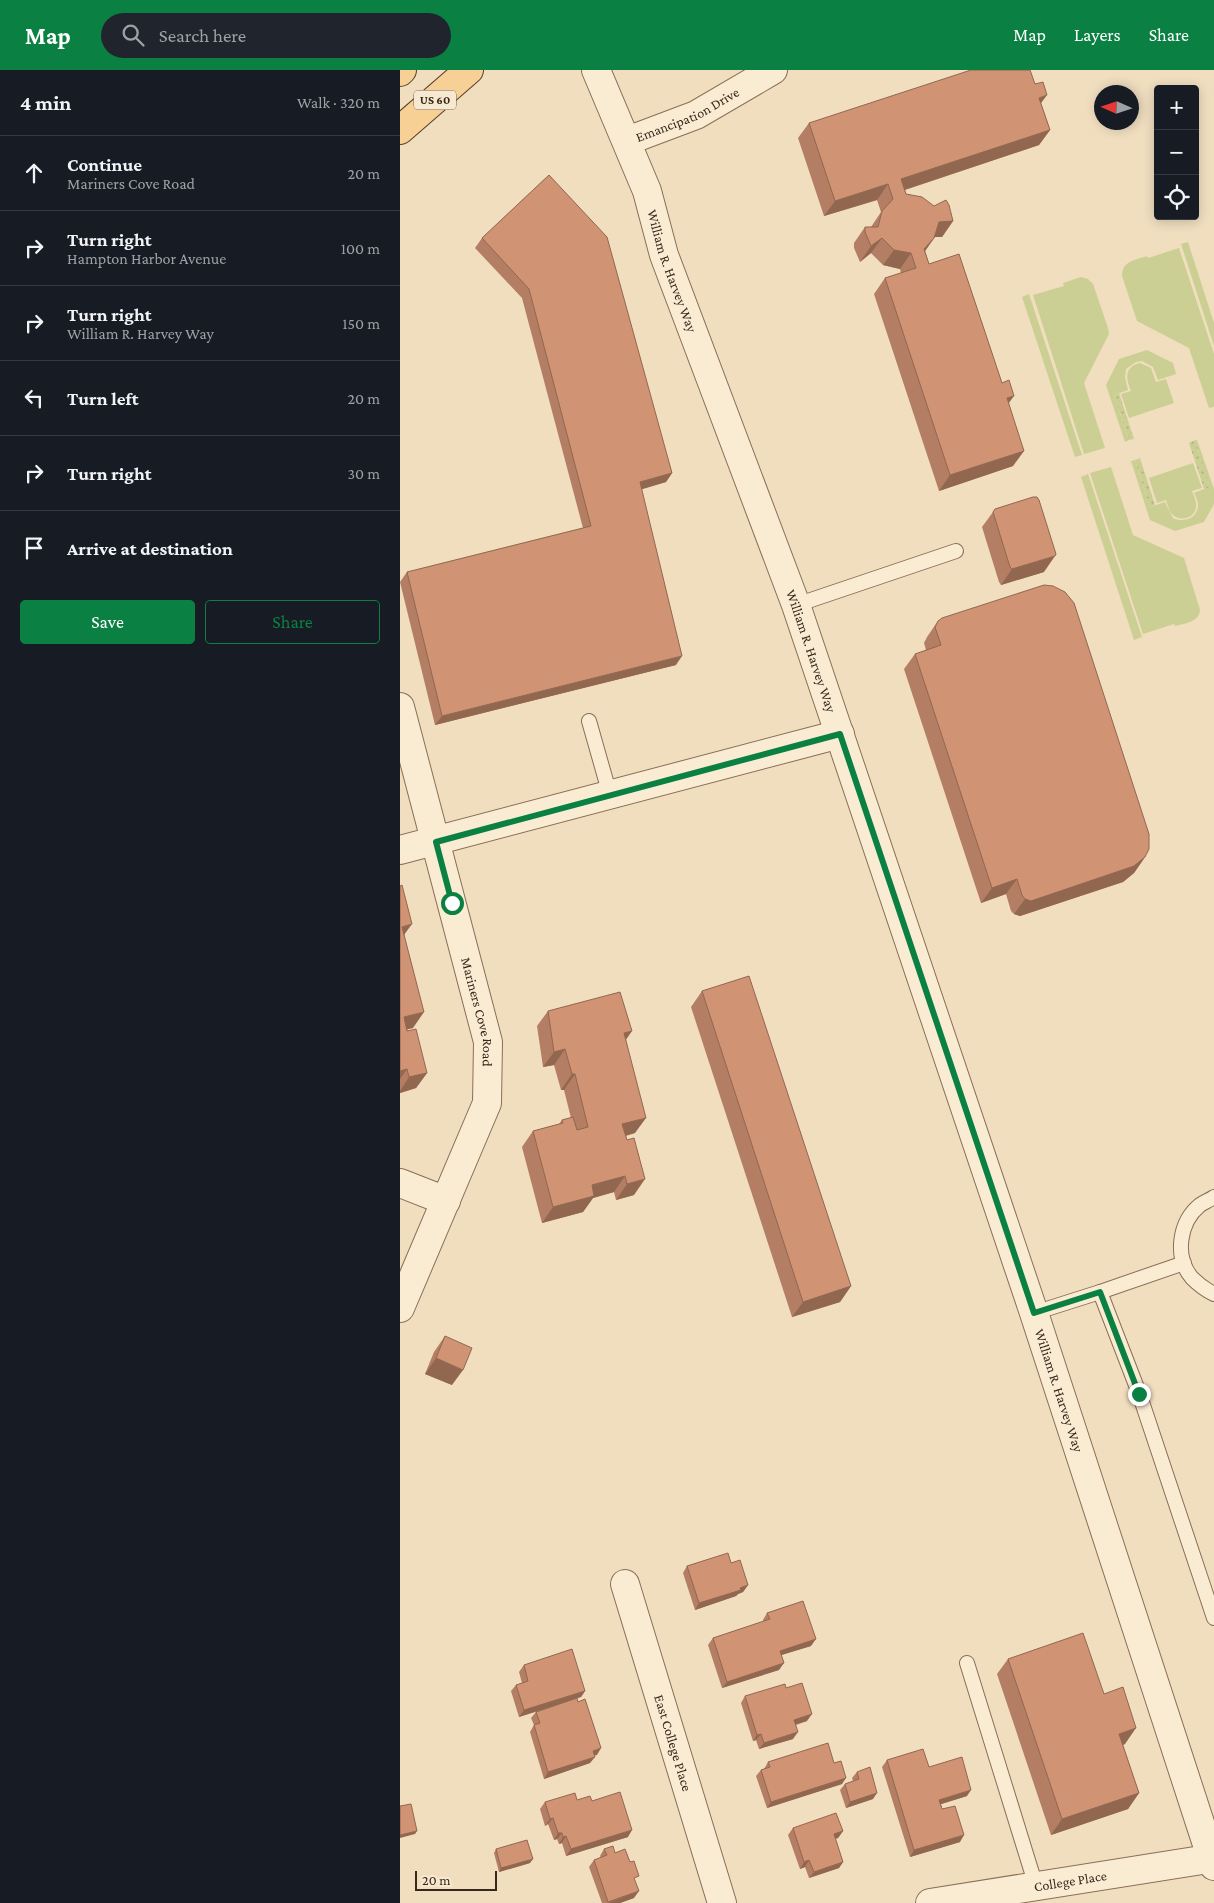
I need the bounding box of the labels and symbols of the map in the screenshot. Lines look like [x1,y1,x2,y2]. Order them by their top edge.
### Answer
street label: Emancipation Drive [633,84,742,145]
north arrow [1094,85,1139,130]
road number: US 60 [414,90,456,110]
street label: William R. Harvey Way [644,208,701,335]
street label: William R. Harvey Way [783,587,840,715]
route start [441,892,464,915]
street label: Mariners Cove Road [458,955,496,1067]
street label: William R. Harvey Way [1032,1327,1087,1455]
route end [1128,1383,1151,1406]
street label: East College Place [651,1693,696,1793]
street label: College Place [1033,1867,1108,1894]
scale bar [415,1868,498,1891]

